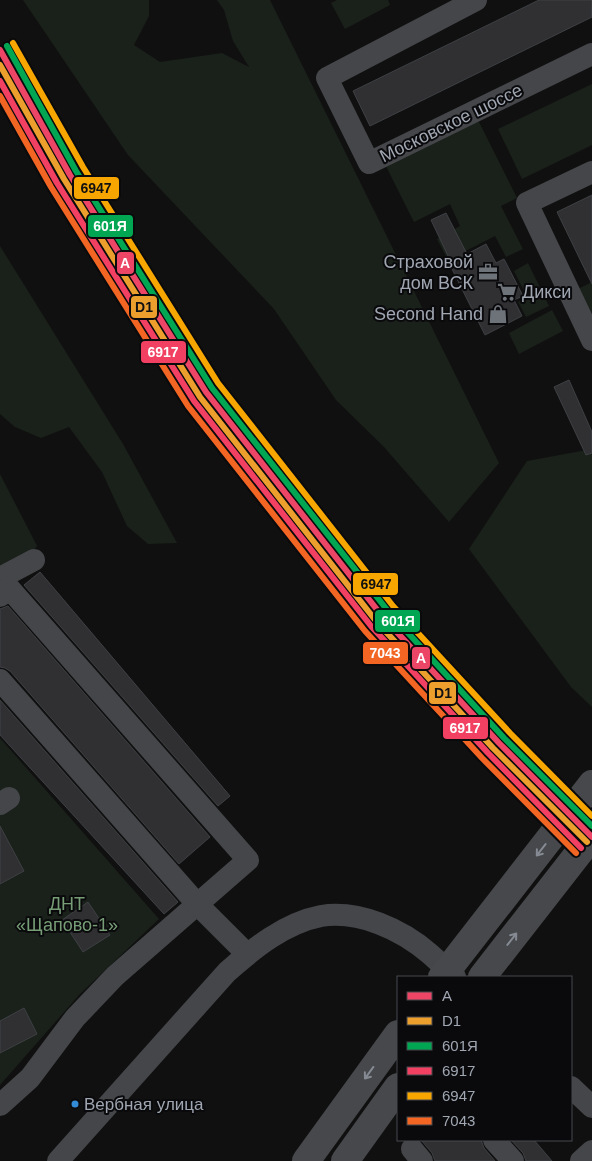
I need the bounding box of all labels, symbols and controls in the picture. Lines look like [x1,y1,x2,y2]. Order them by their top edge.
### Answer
street label: Московское шоссе [376,80,526,166]
line badge: 6947 [73,176,120,200]
text: 6947 [80,180,112,196]
line badge: 601Я [87,214,134,238]
text: 601Я [93,218,127,234]
line badge: A [116,251,135,275]
place label: Страховой дом ВСК [384,252,474,293]
text: A [120,255,130,271]
office icon: Страховой дом ВСК [477,261,499,283]
supermarket icon: Дикси [496,281,518,303]
place label: Дикси [522,282,571,302]
line badge: D1 [130,295,158,319]
text: D1 [135,299,153,315]
shop icon: Second Hand [487,303,509,325]
place label: Second Hand [374,304,483,324]
line badge: 6917 [140,340,187,364]
text: 6917 [147,344,179,360]
line badge: 6947 [352,572,399,596]
text: 6947 [360,576,392,592]
line badge: 601Я [374,609,421,633]
text: 601Я [381,613,415,629]
line badge: 7043 [362,641,409,665]
text: 7043 [369,645,401,661]
line badge: A [411,646,431,670]
text: A [416,650,426,666]
line badge: D1 [428,681,457,705]
text: D1 [434,685,452,701]
line badge: 6917 [442,716,489,740]
text: 6917 [449,720,481,736]
one-way arrow [536,843,547,856]
park label: ДНТ «Щапово-1» [16,894,118,935]
one-way arrow [507,933,518,946]
legend [397,976,572,1141]
text: A [442,987,452,1004]
text: D1 [442,1012,461,1029]
text: 601Я [442,1037,478,1054]
text: 6917 [442,1062,475,1079]
one-way arrow [364,1066,374,1080]
text: 6947 [442,1087,475,1104]
place label: Вербная улица [84,1095,204,1114]
marker: Вербная улица [70,1099,80,1109]
text: 7043 [442,1112,475,1129]

